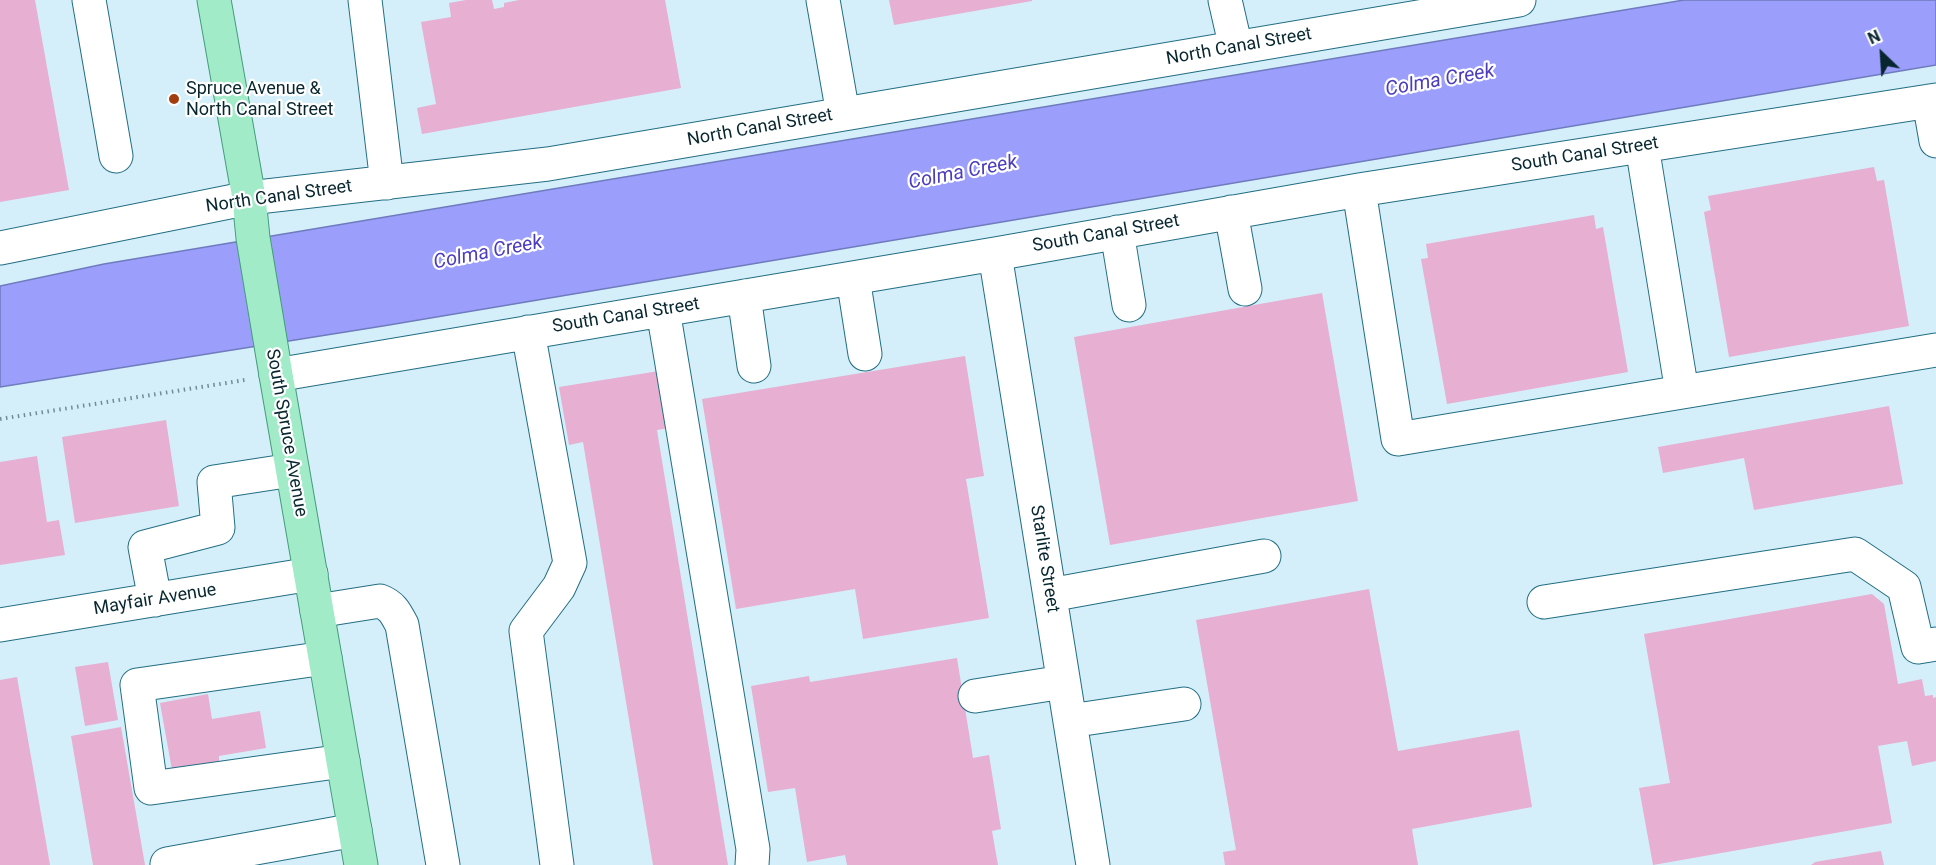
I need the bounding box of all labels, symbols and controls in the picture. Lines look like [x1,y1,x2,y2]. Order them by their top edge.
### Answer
street label: North Canal Street [1165,24,1313,70]
north arrow [1852,24,1912,84]
text: N [1865,26,1883,48]
water label: Colma Creek [1384,60,1496,102]
place label: Spruce Avenue & North Canal Street [186,78,333,121]
marker: Spruce Avenue & North Canal Street [167,92,181,106]
street label: North Canal Street [686,105,834,151]
street label: South Canal Street [1510,133,1660,177]
water label: Colma Creek [907,151,1019,195]
street label: North Canal Street [204,176,354,218]
street label: South Canal Street [1031,210,1181,258]
water label: Colma Creek [432,231,544,275]
street label: South Canal Street [551,294,701,338]
street label: South Spruce Avenue [261,347,311,519]
street label: Starlite Street [1025,504,1063,614]
street label: Mayfair Avenue [92,580,218,620]

